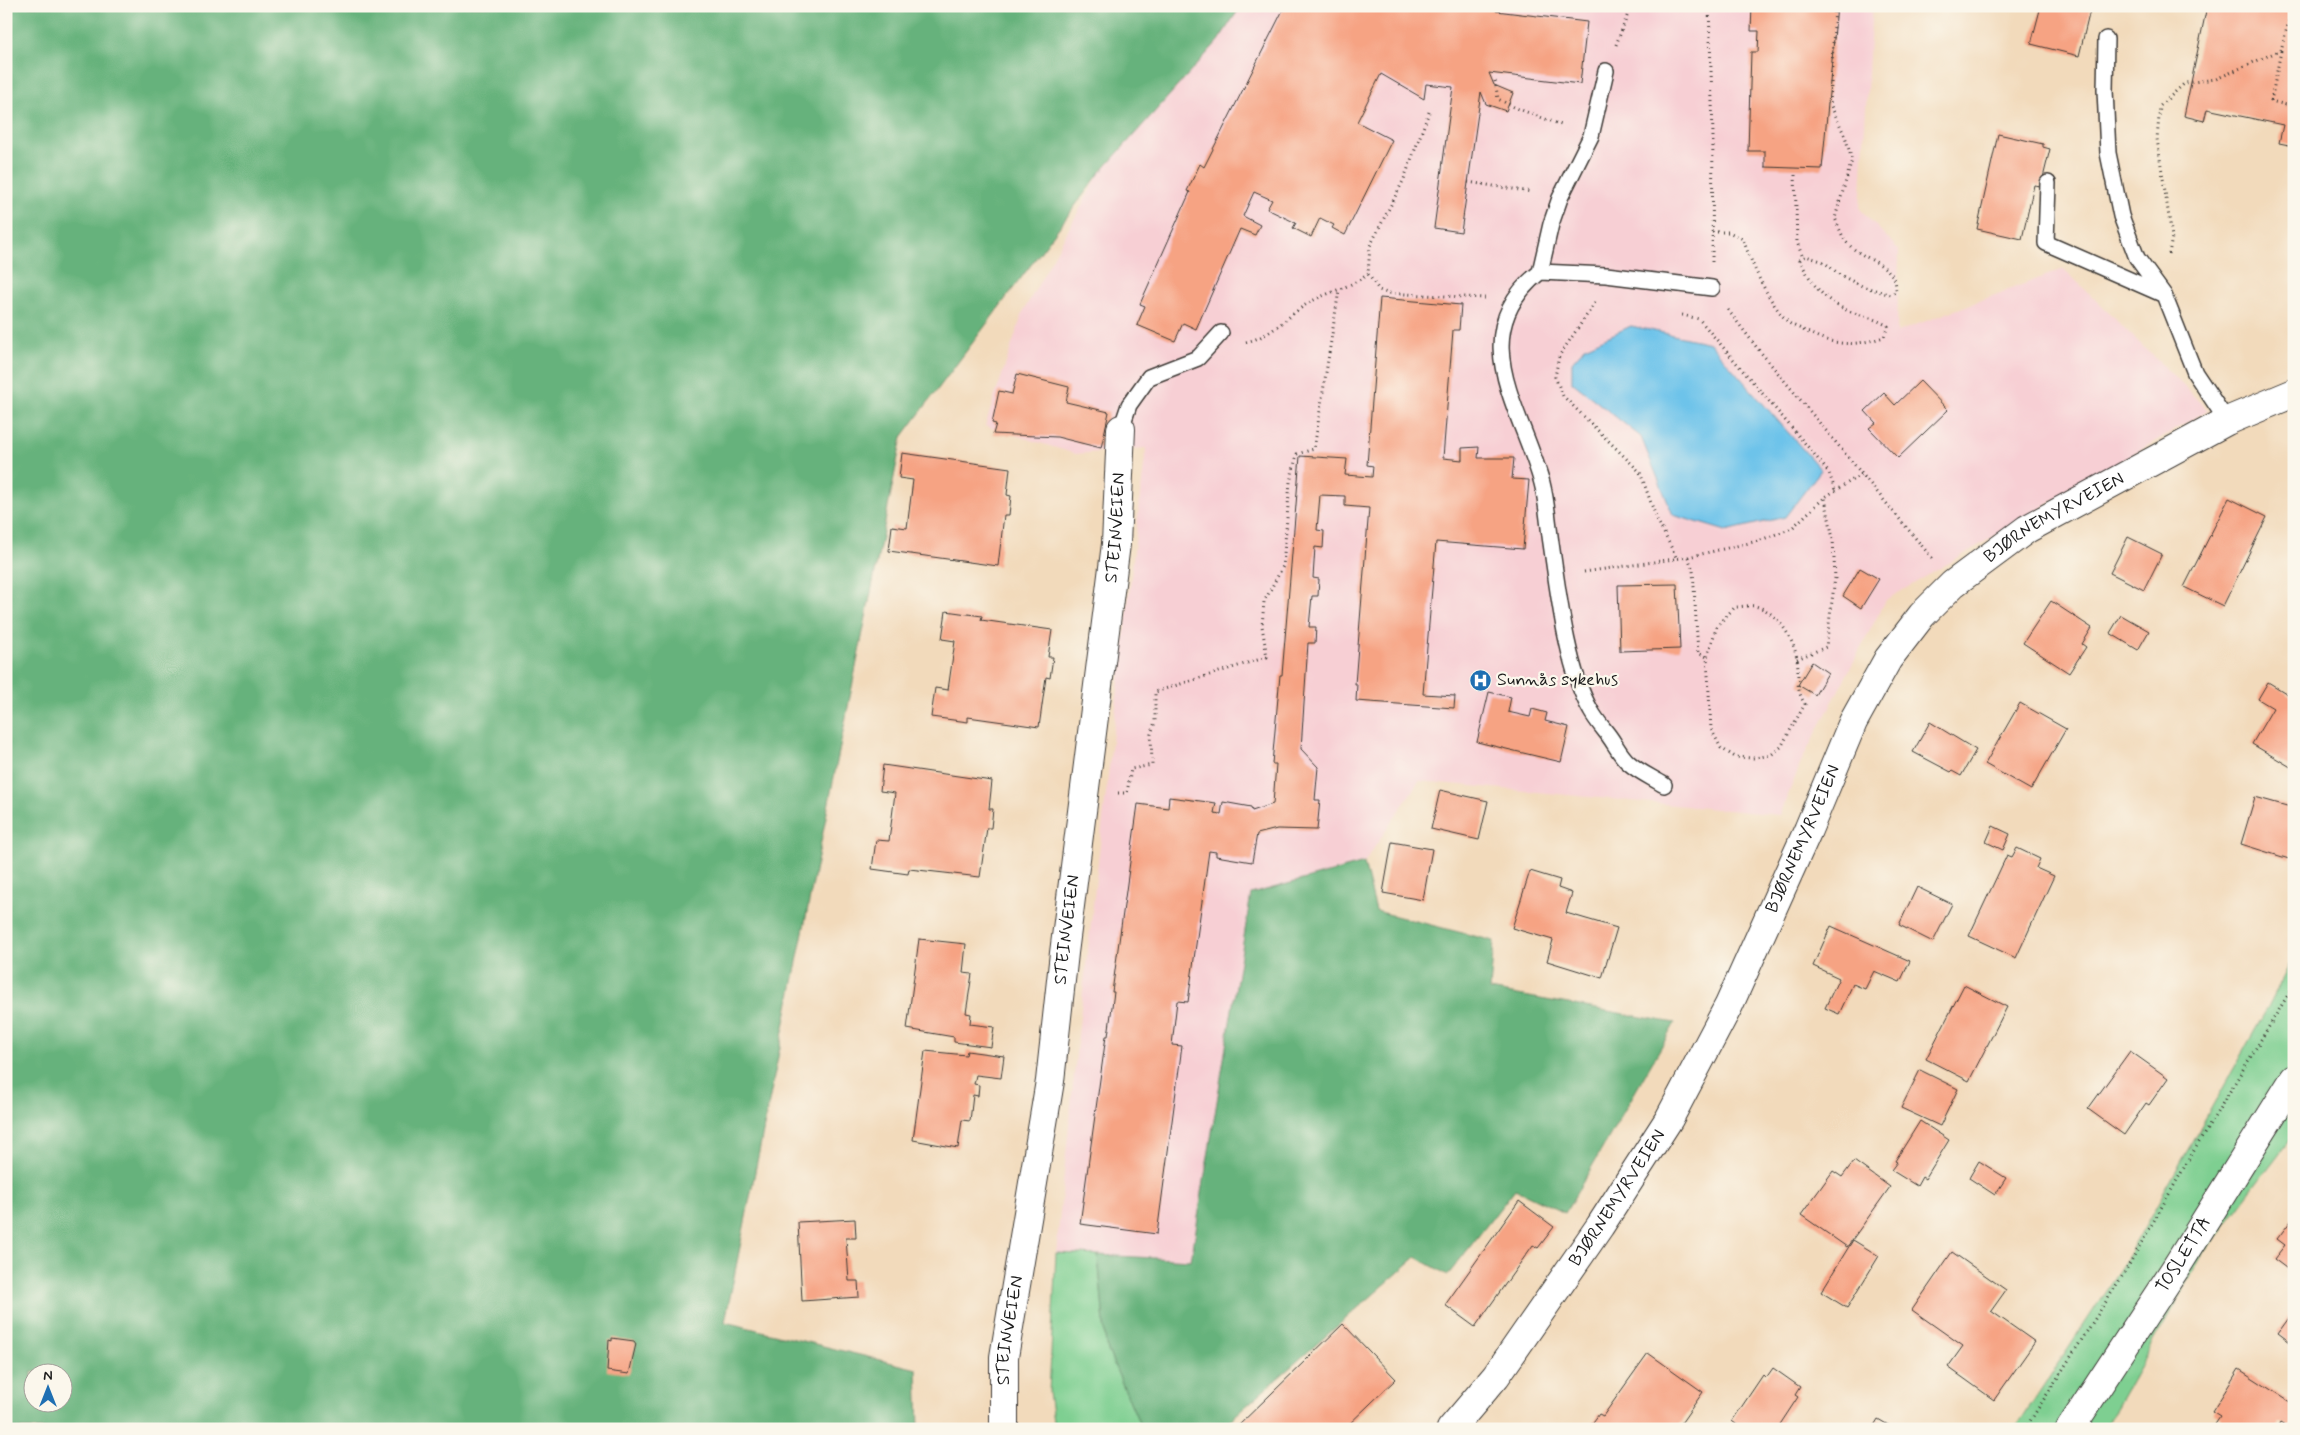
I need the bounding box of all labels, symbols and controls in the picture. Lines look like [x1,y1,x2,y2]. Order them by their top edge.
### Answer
street label: BJØRNEMYRVEIEN [1979,467,2128,569]
street label: STEINVEIEN [1099,472,1131,584]
hospital icon: Sunnås sykehus [1469,668,1493,692]
place label: Sunnås sykehus [1497,668,1618,692]
street label: BJØRNEMYRVEIEN [1760,761,1846,917]
street label: STEINVEIEN [1049,873,1086,986]
street label: BJØRNEMYRVEIEN [1564,1125,1671,1271]
street label: TOSLETTA [2150,1212,2217,1298]
street label: STEINVEIEN [992,1274,1029,1385]
north arrow [22,1362,72,1412]
text: N [43,1367,53,1385]

